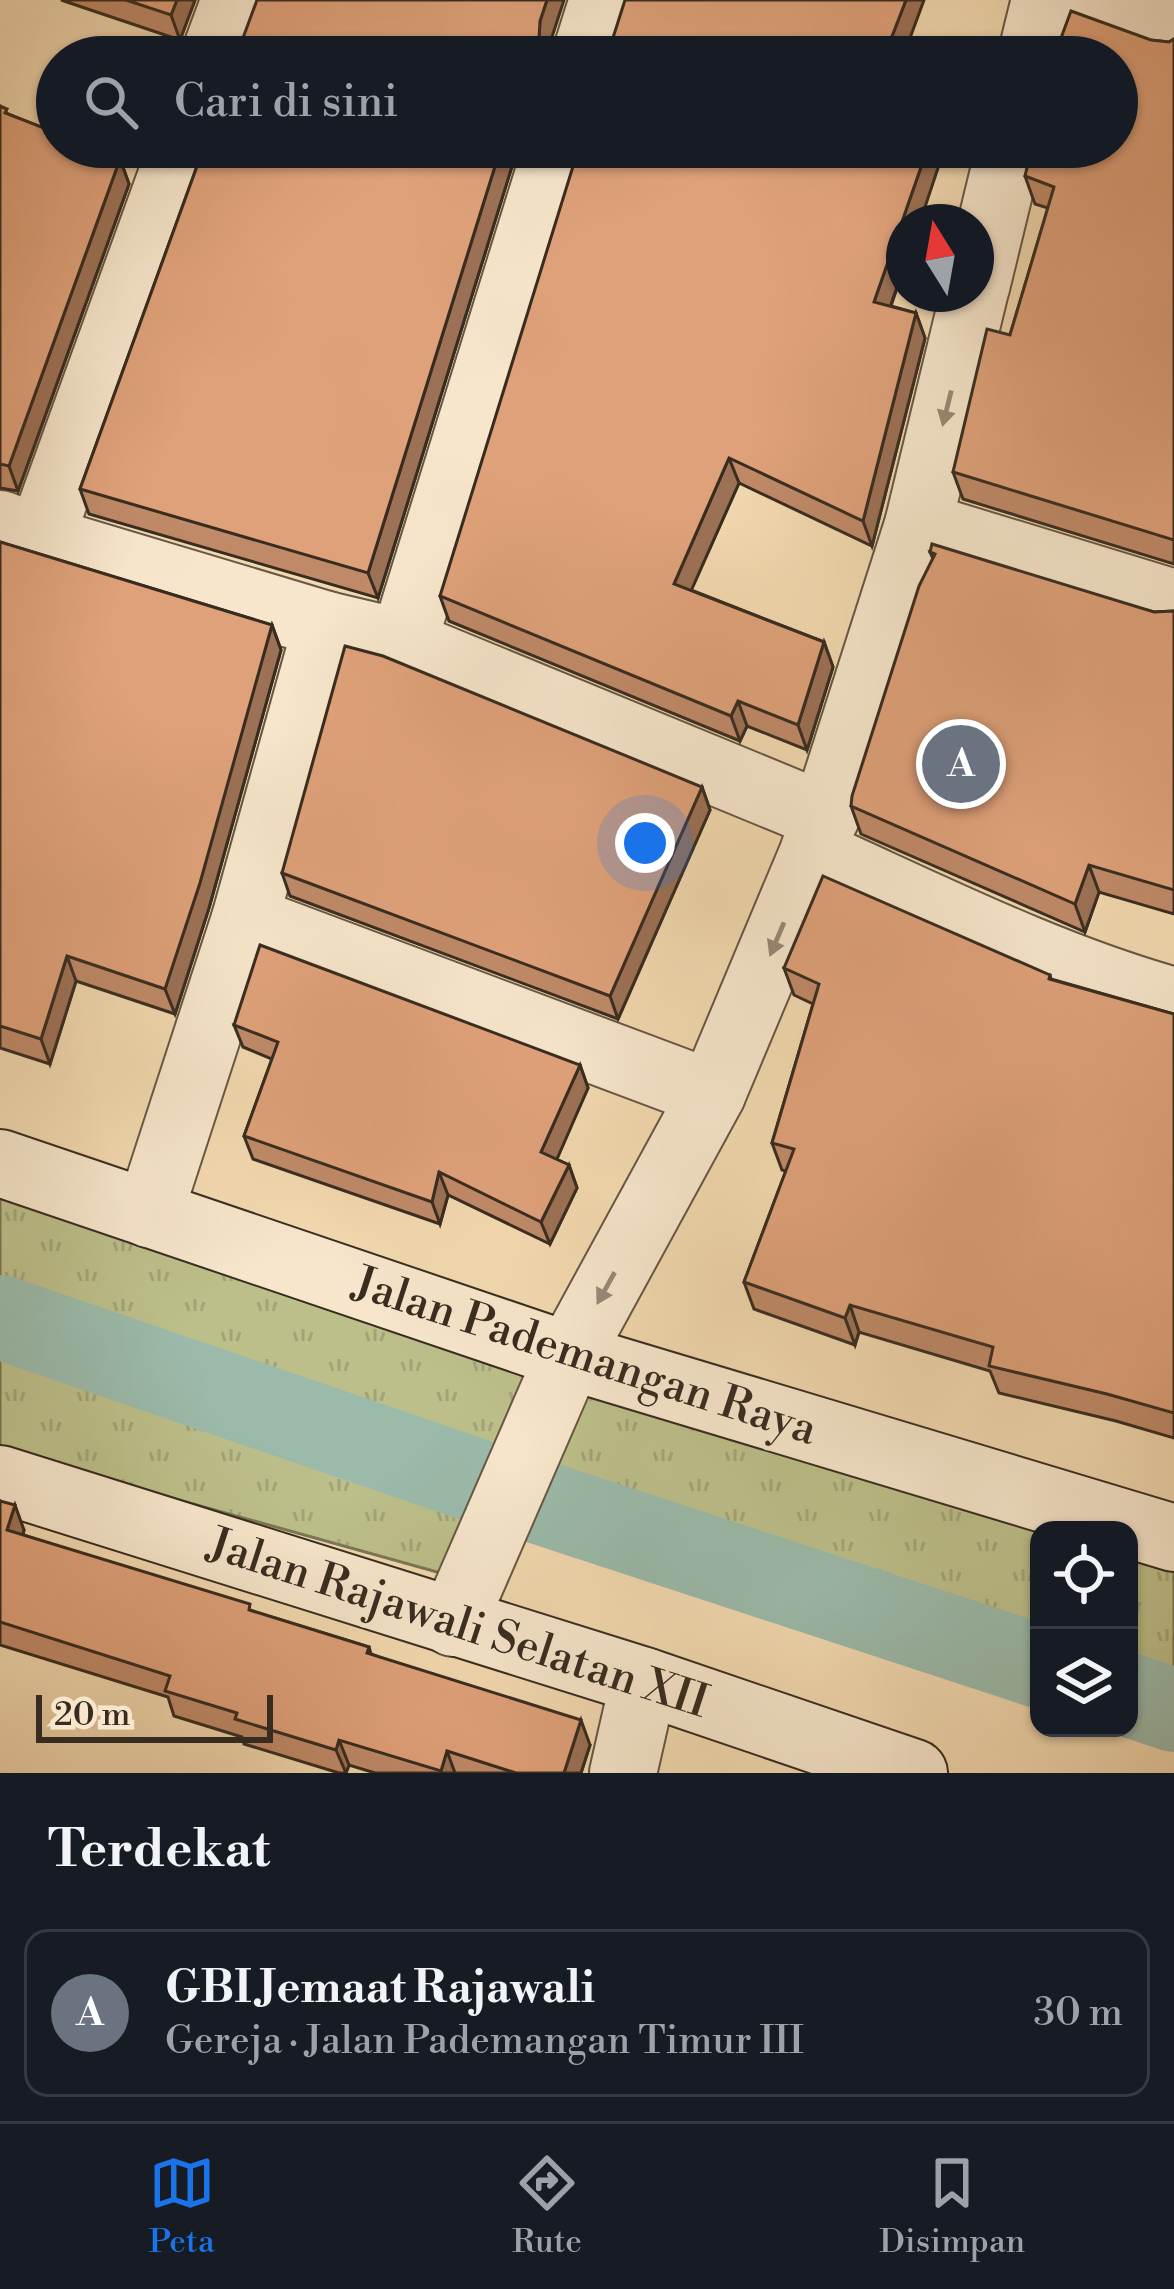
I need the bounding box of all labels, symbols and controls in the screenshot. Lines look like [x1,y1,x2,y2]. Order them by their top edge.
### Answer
search box [36,36,1138,168]
icon: search [78,69,144,135]
text: Cari di sini [174,74,398,131]
north arrow [886,204,994,312]
one-way arrow [937,389,956,426]
pin: A [922,719,1000,809]
your location [615,813,675,873]
one-way arrow [767,921,786,957]
street label: Jalan Pademangan Raya [344,1255,824,1459]
one-way arrow [596,1271,617,1306]
street label: Jalan Rajawali Selatan XII [199,1516,715,1732]
map controls [1030,1521,1138,1737]
button: locate [1030,1521,1138,1629]
button: layers [1030,1629,1138,1737]
scale bar [36,1689,273,1742]
text: 20 m [54,1695,130,1736]
text: Terdekat [48,1819,270,1883]
text: GBI Jemaat Rajawali [165,1960,595,2017]
text: A [76,1989,104,2038]
text: 30 m [1033,1989,1123,2038]
text: Gereja · Jalan Pademangan Timur III [165,2017,804,2066]
tab: Peta [149,2150,215,2263]
tab: Rute [512,2150,582,2263]
tab: Disimpan [879,2150,1025,2263]

